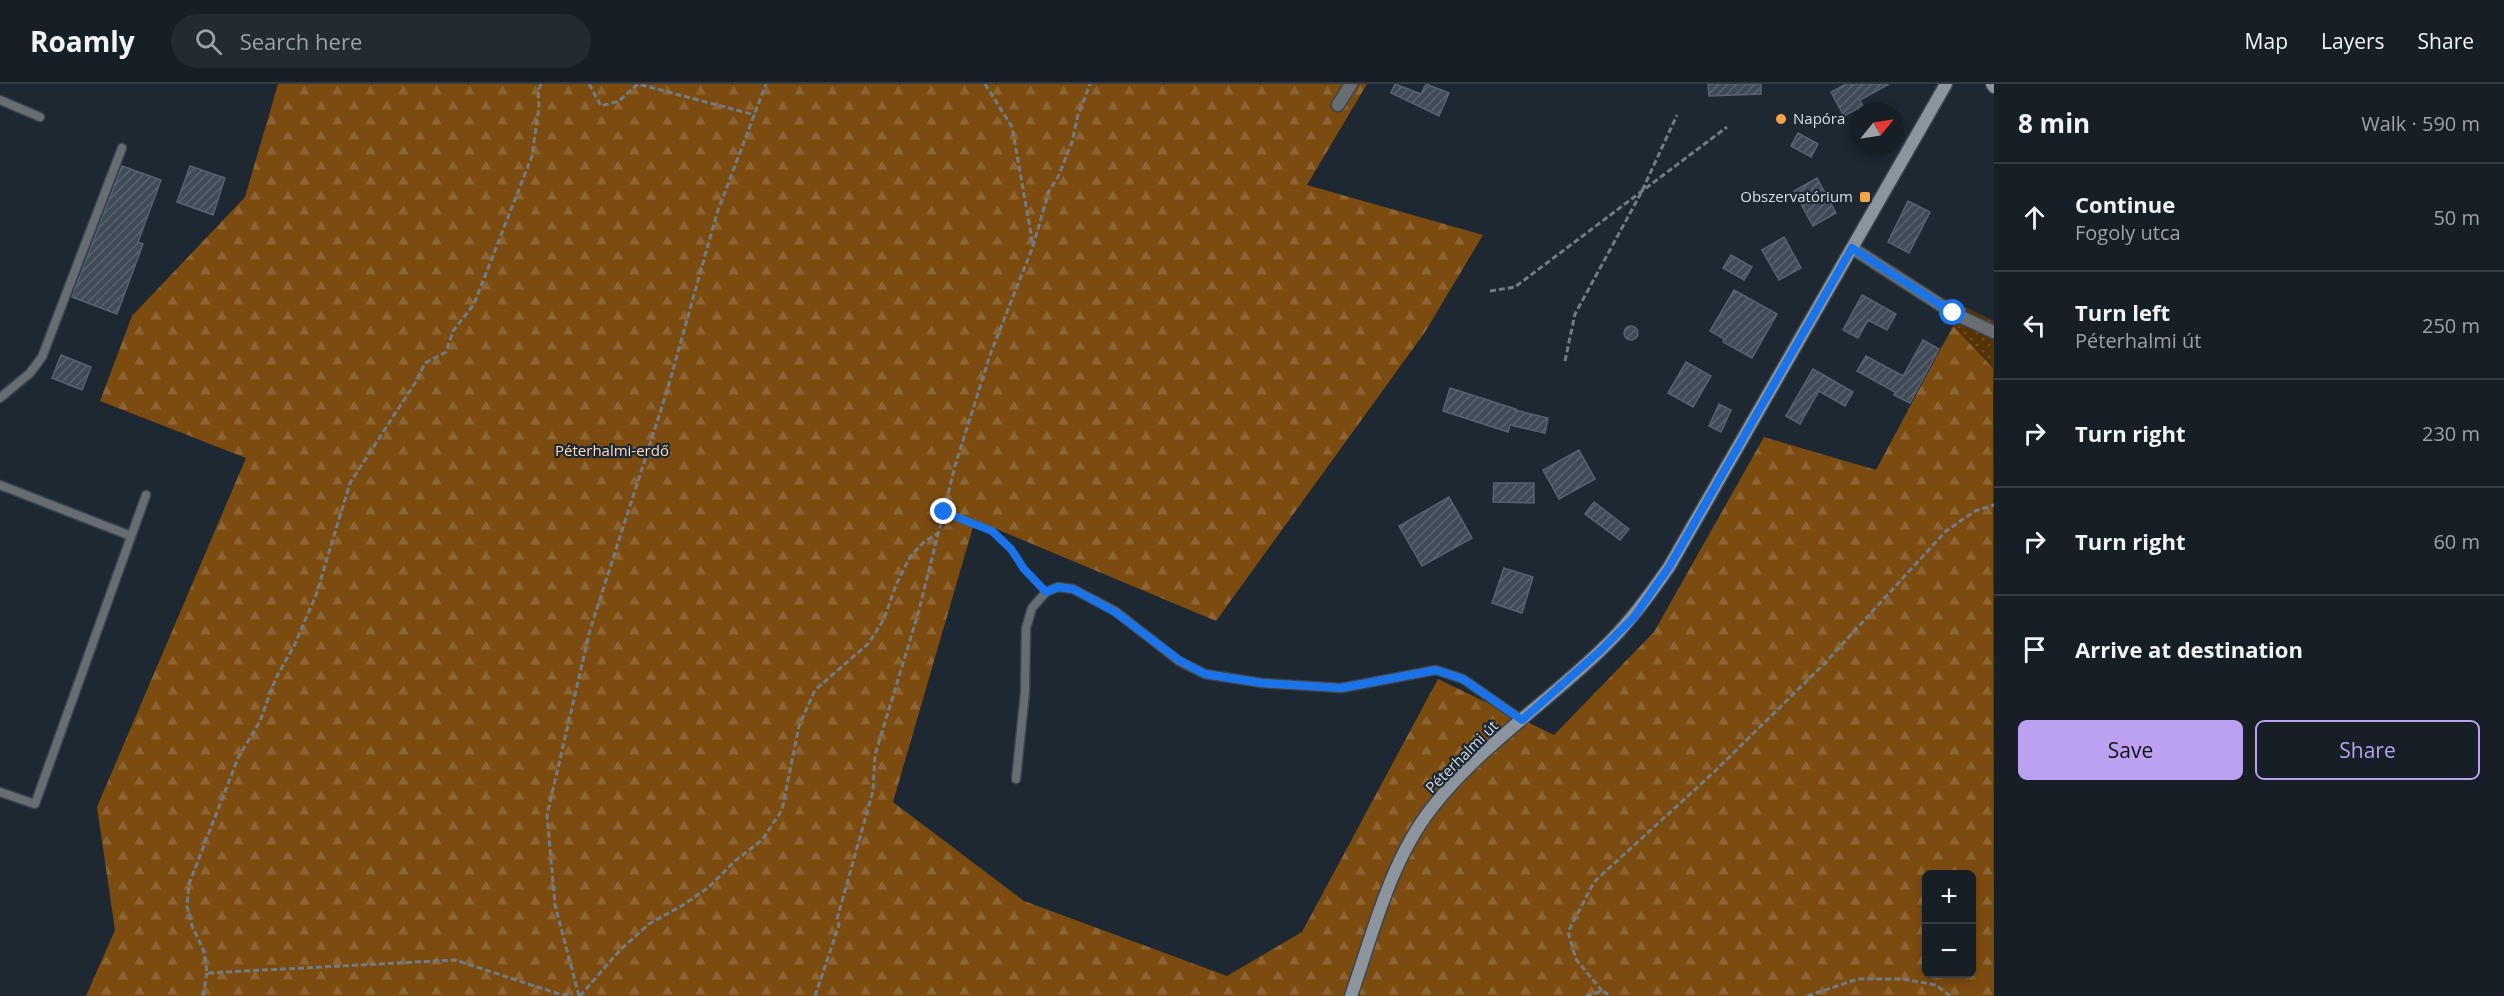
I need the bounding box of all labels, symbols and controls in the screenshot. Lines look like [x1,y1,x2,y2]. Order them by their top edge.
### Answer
search box [171,14,591,68]
text: Roamly [30,22,135,60]
icon: search [192,25,225,58]
text: Search here [240,26,362,56]
text: Map [2245,27,2288,55]
text: Layers [2321,27,2385,55]
text: Share [2418,27,2474,55]
north arrow [1850,102,1904,156]
text: 8 min [2018,105,2090,141]
place label: Napóra [1793,108,1845,128]
text: Walk · 590 m [2361,110,2480,137]
marker: Napóra [1774,112,1788,126]
place label: Obszervatórium [1740,186,1853,206]
text: Continue [2075,189,2175,219]
marker: Obszervatórium [1858,190,1872,204]
icon: ahead [2018,201,2051,234]
text: 50 m [2433,204,2480,231]
text: Fogoly utca [2075,219,2181,246]
text: Turn left [2075,297,2170,327]
route start [1939,299,1965,325]
icon: left [2018,309,2051,342]
text: 250 m [2422,312,2480,339]
text: Péterhalmi út [2075,327,2201,354]
icon: right [2018,417,2051,450]
text: Turn right [2075,418,2186,448]
text: 230 m [2422,420,2480,447]
park label: Péterhalmi-erdő [555,440,669,460]
route end [930,498,956,524]
icon: right [2018,525,2051,558]
text: Turn right [2075,526,2186,556]
text: 60 m [2433,528,2480,555]
icon: arrive [2018,633,2051,666]
text: Arrive at destination [2075,634,2303,664]
street label: Péterhalmi út [1421,716,1502,797]
button: Save [2018,720,2243,780]
button: Share [2255,720,2480,780]
map controls [1922,870,1976,978]
button: + [1922,870,1976,924]
button: − [1922,924,1976,978]

